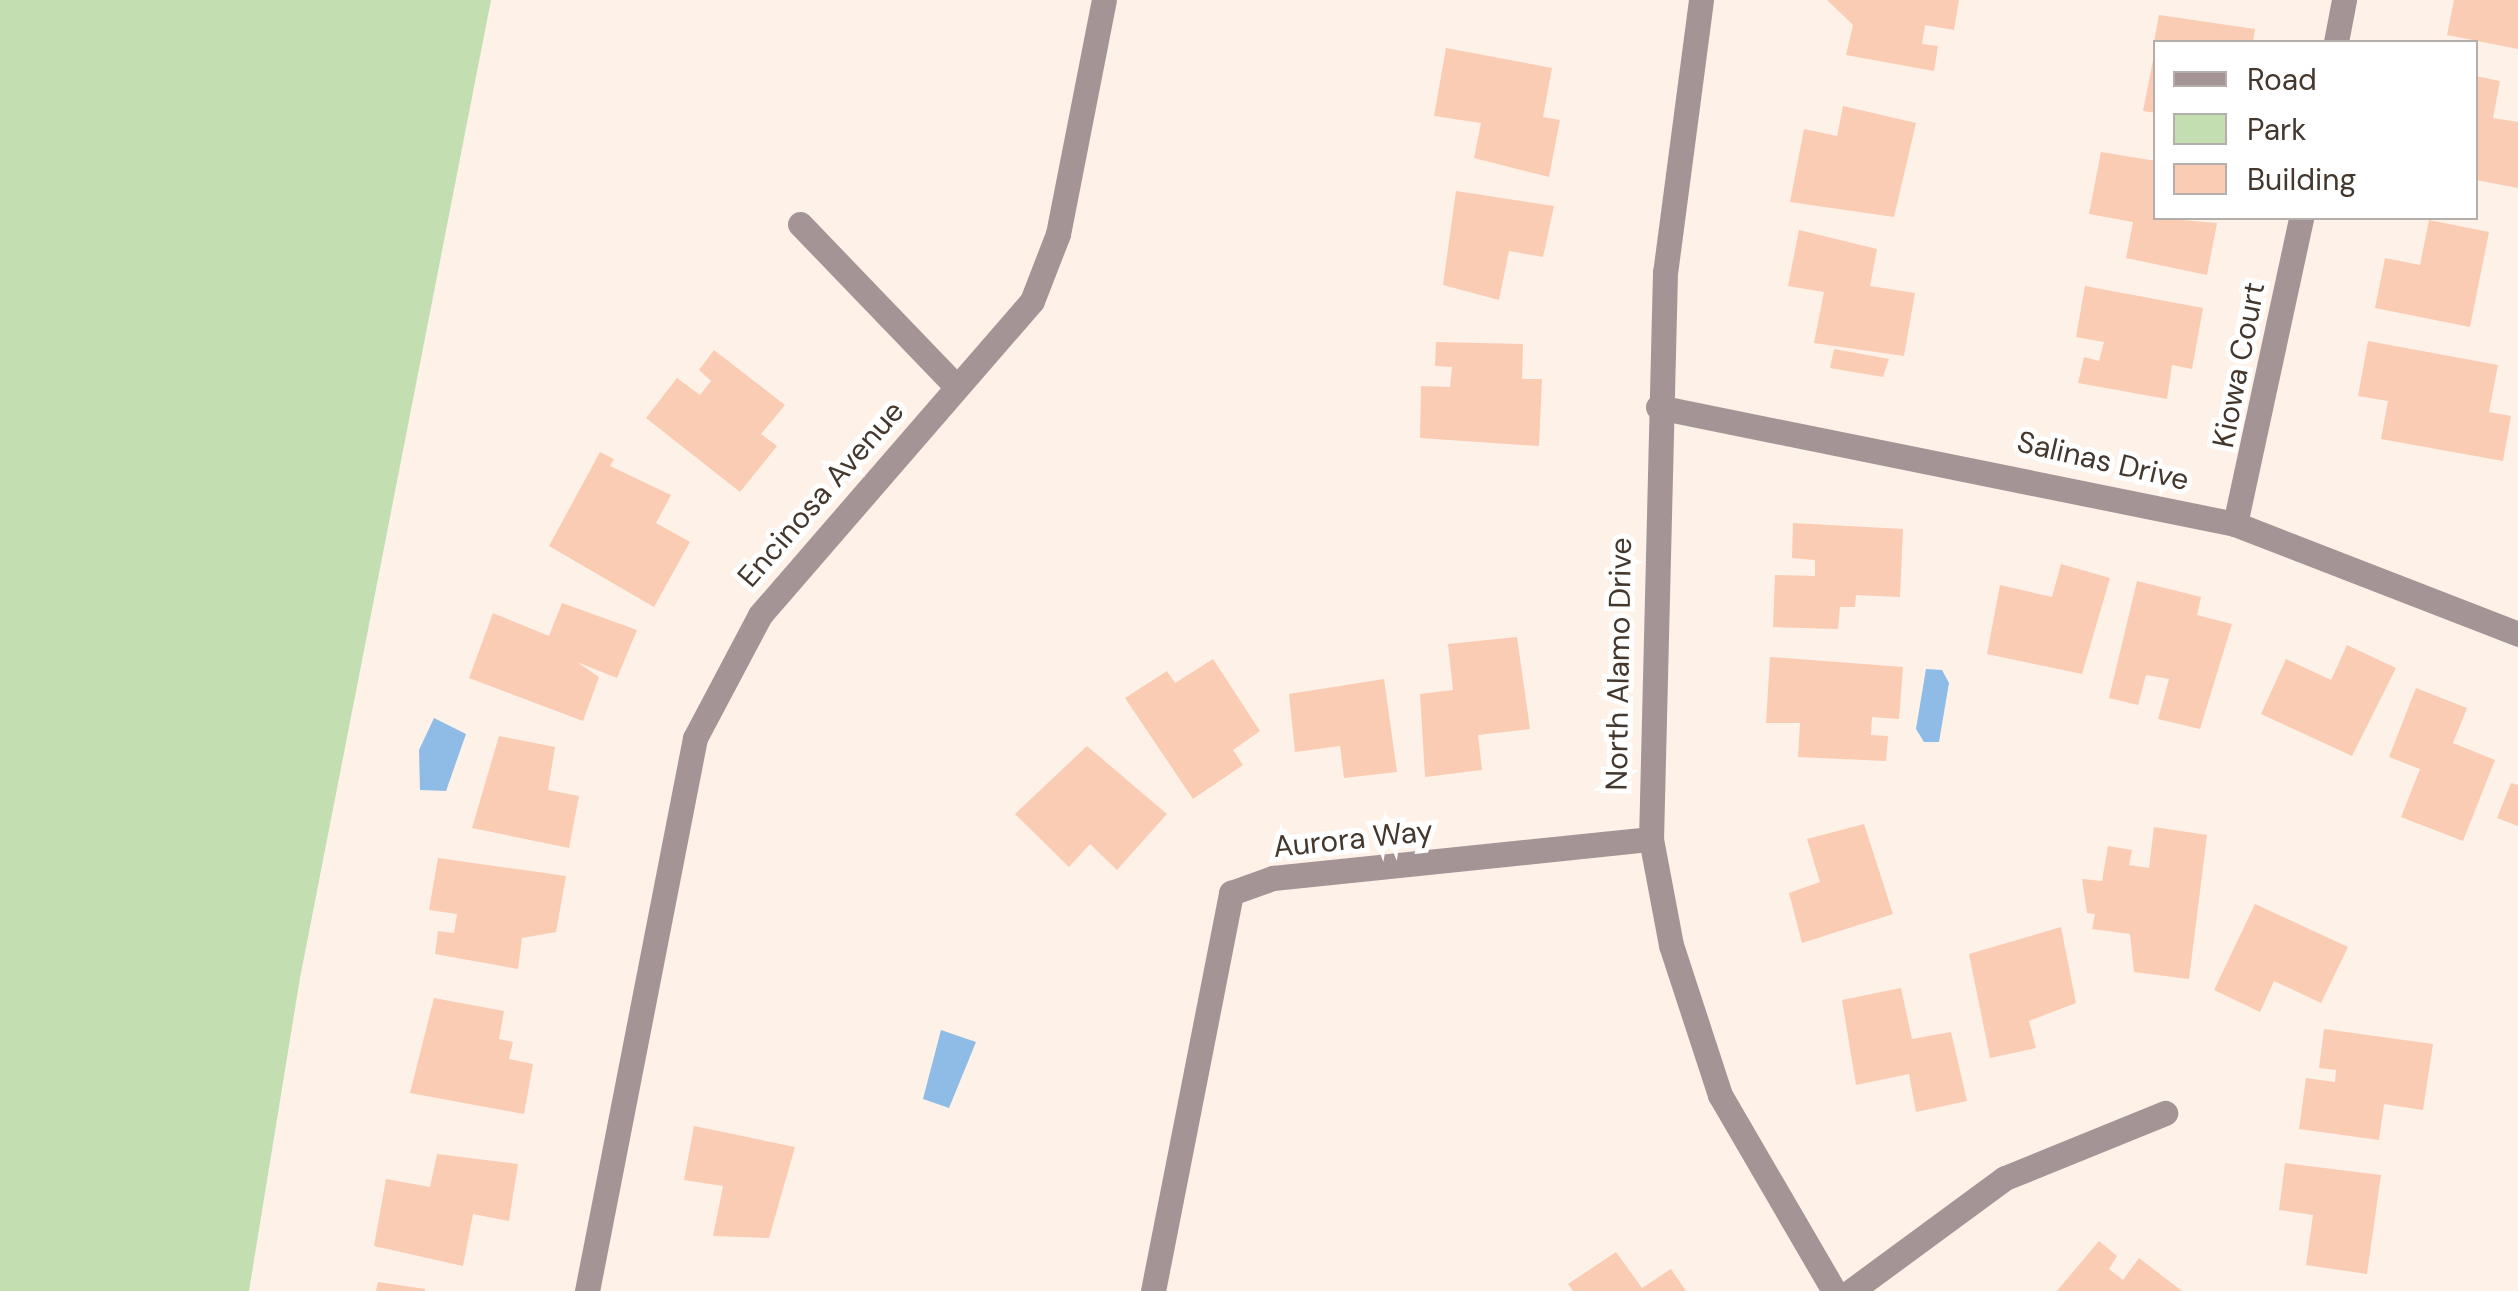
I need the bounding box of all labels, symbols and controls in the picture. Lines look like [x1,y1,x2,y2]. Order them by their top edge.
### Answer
legend [2153,40,2478,220]
text: Road [2247,60,2317,99]
text: Park [2247,110,2306,149]
text: Building [2247,160,2356,199]
street label: Kiowa Court [2205,279,2273,451]
street label: Encinosa Avenue [730,394,912,594]
street label: Salinas Drive [2014,424,2192,498]
street label: North Alamo Drive [1599,537,1639,791]
street label: Aurora Way [1271,813,1435,865]

